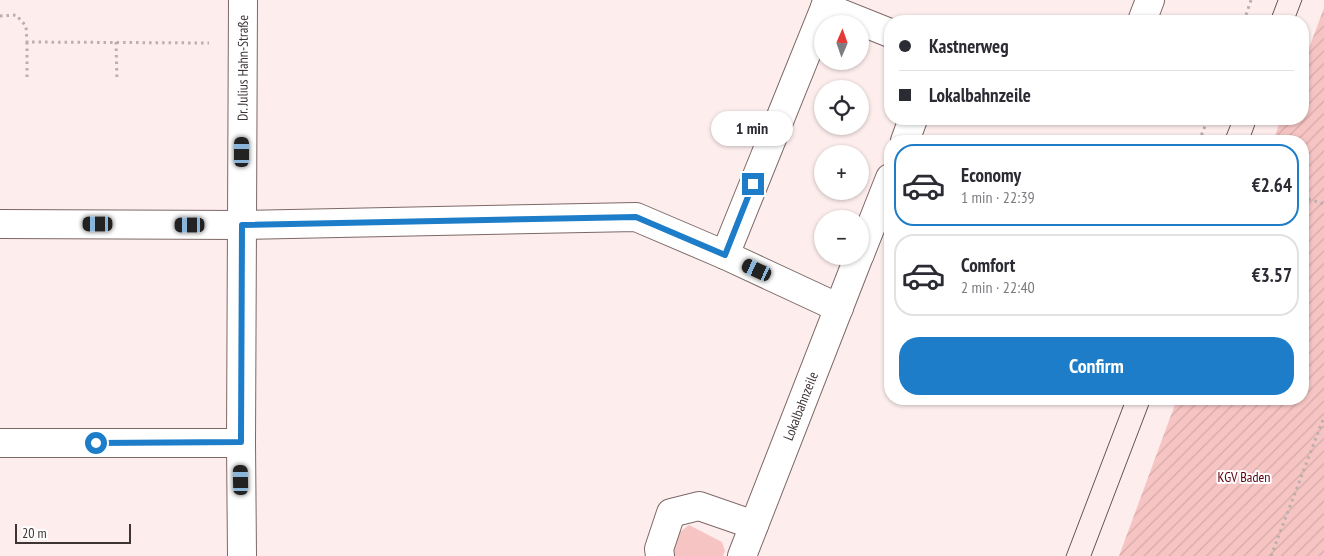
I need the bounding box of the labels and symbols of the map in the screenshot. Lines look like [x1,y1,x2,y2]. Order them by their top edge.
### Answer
street label: Dr. Julius Hahn-Straße [233,15,252,121]
north arrow [814,15,869,70]
callout: 1 min [712,111,794,146]
car [234,137,249,167]
route end [742,173,764,195]
car [83,217,113,232]
car [175,218,205,233]
car [740,257,773,283]
street label: Lokalbahnzeile [779,369,822,443]
route start [85,432,107,454]
car [233,465,248,495]
park label: KGV Baden [1218,468,1270,486]
scale bar [15,521,131,544]

